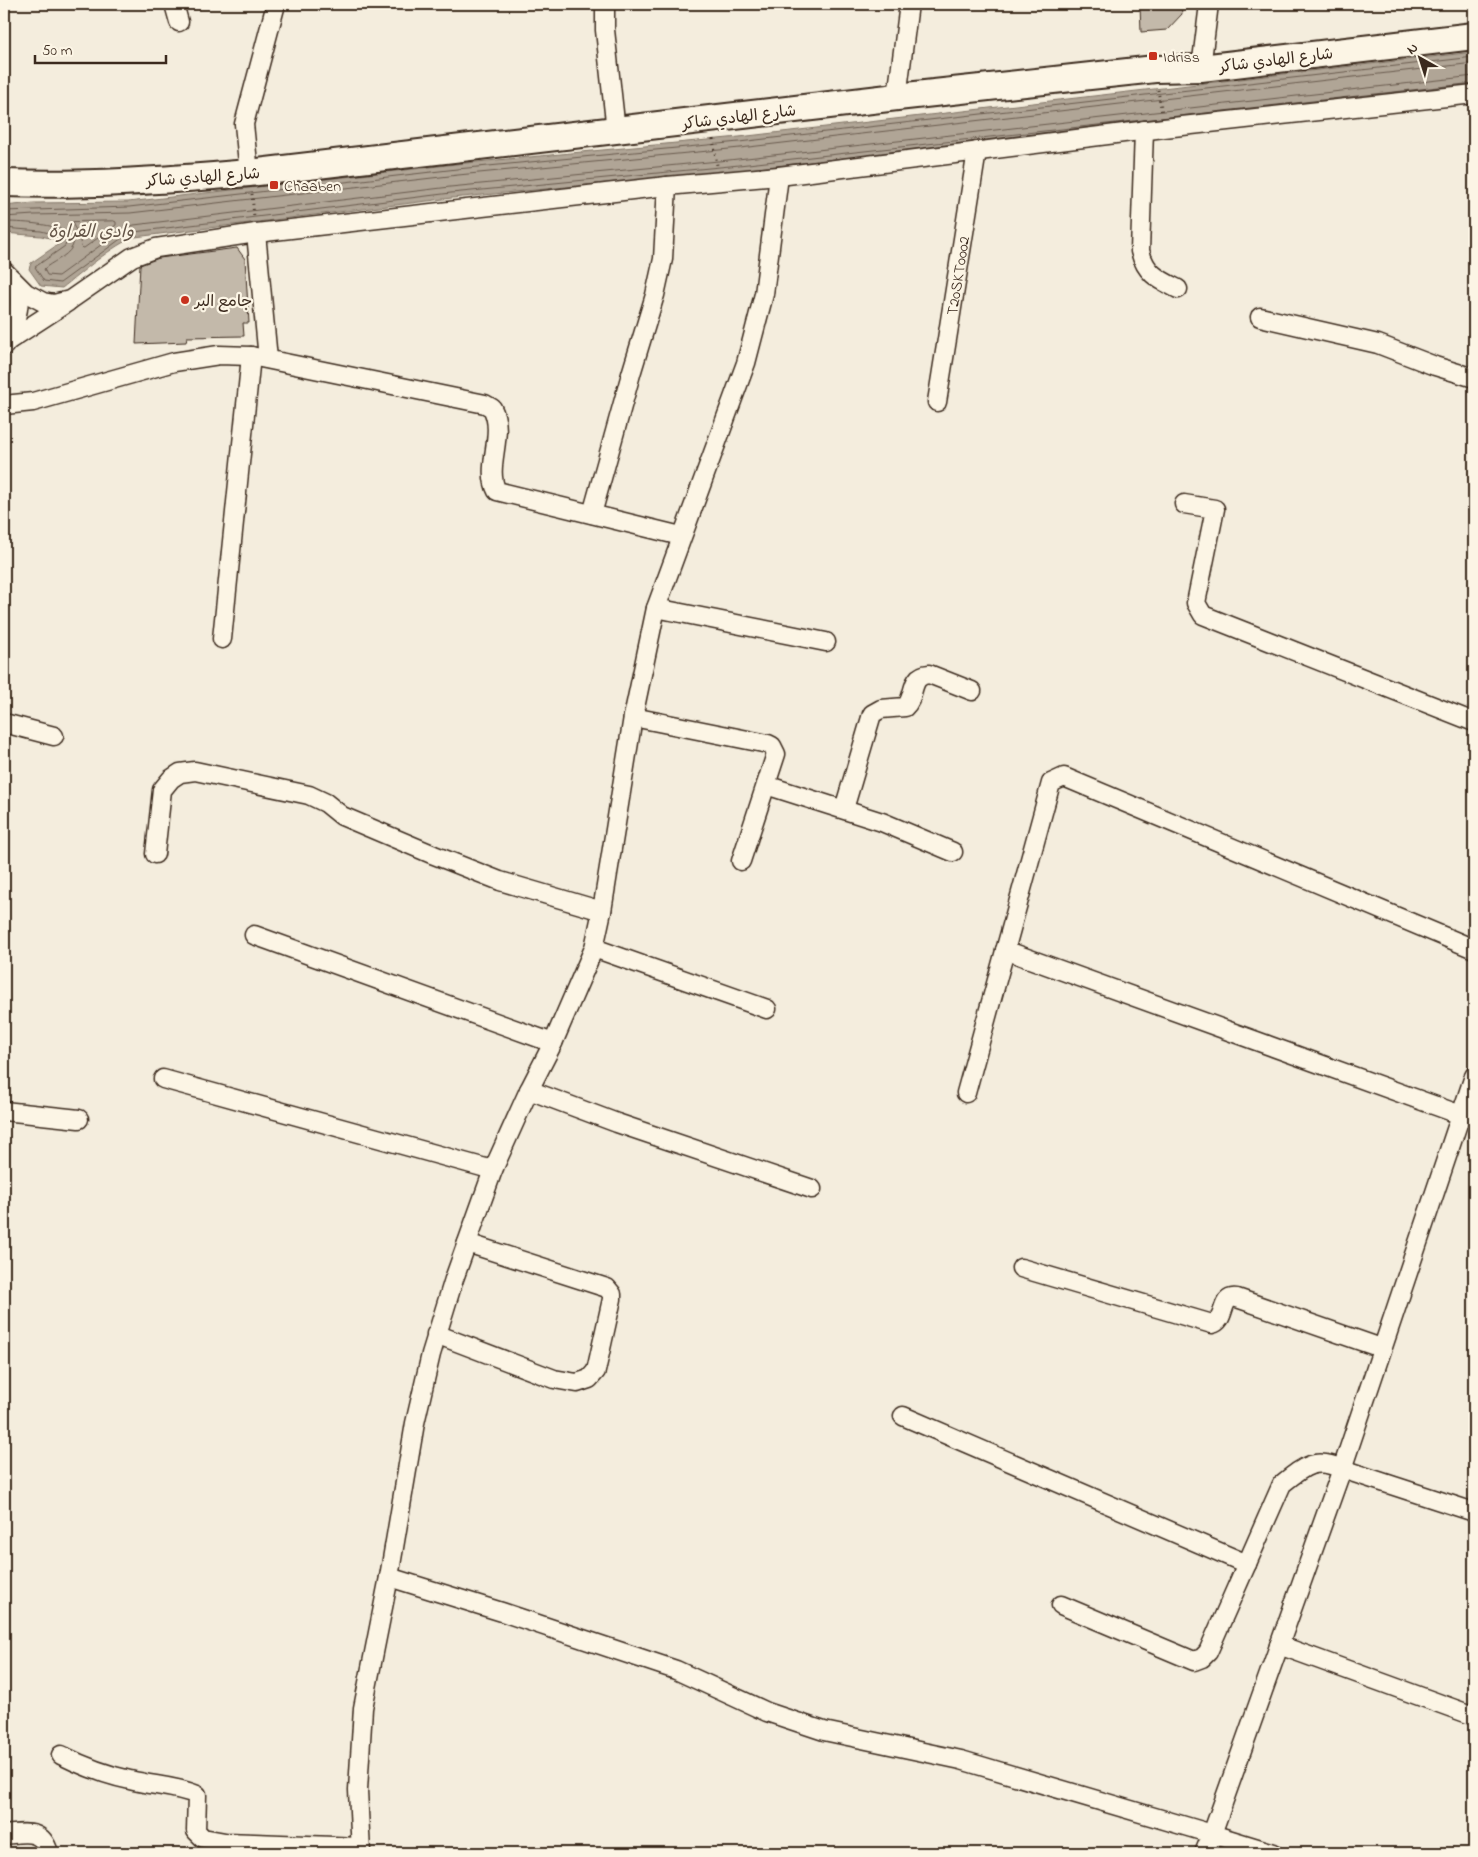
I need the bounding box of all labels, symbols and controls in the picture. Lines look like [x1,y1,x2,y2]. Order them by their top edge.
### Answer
scale bar [35,32,166,64]
north arrow [1396,32,1446,82]
text: N [1402,38,1423,60]
text: 50 m [42,40,73,62]
street label: شارع الهادي شاكر [1216,42,1334,80]
place label: Idriss [1163,46,1200,70]
marker: Idriss [1147,50,1159,62]
street label: شارع الهادي شاكر [679,99,797,137]
street label: شارع الهادي شاكر [143,162,261,194]
place label: Chaaben [284,175,341,199]
marker: Chaaben [268,179,280,191]
water label: وادي القراوة [48,220,134,246]
street label: T20SKT0002 [941,234,977,317]
place label: جامع البر [193,290,252,314]
marker: جامع البر [179,294,191,306]

